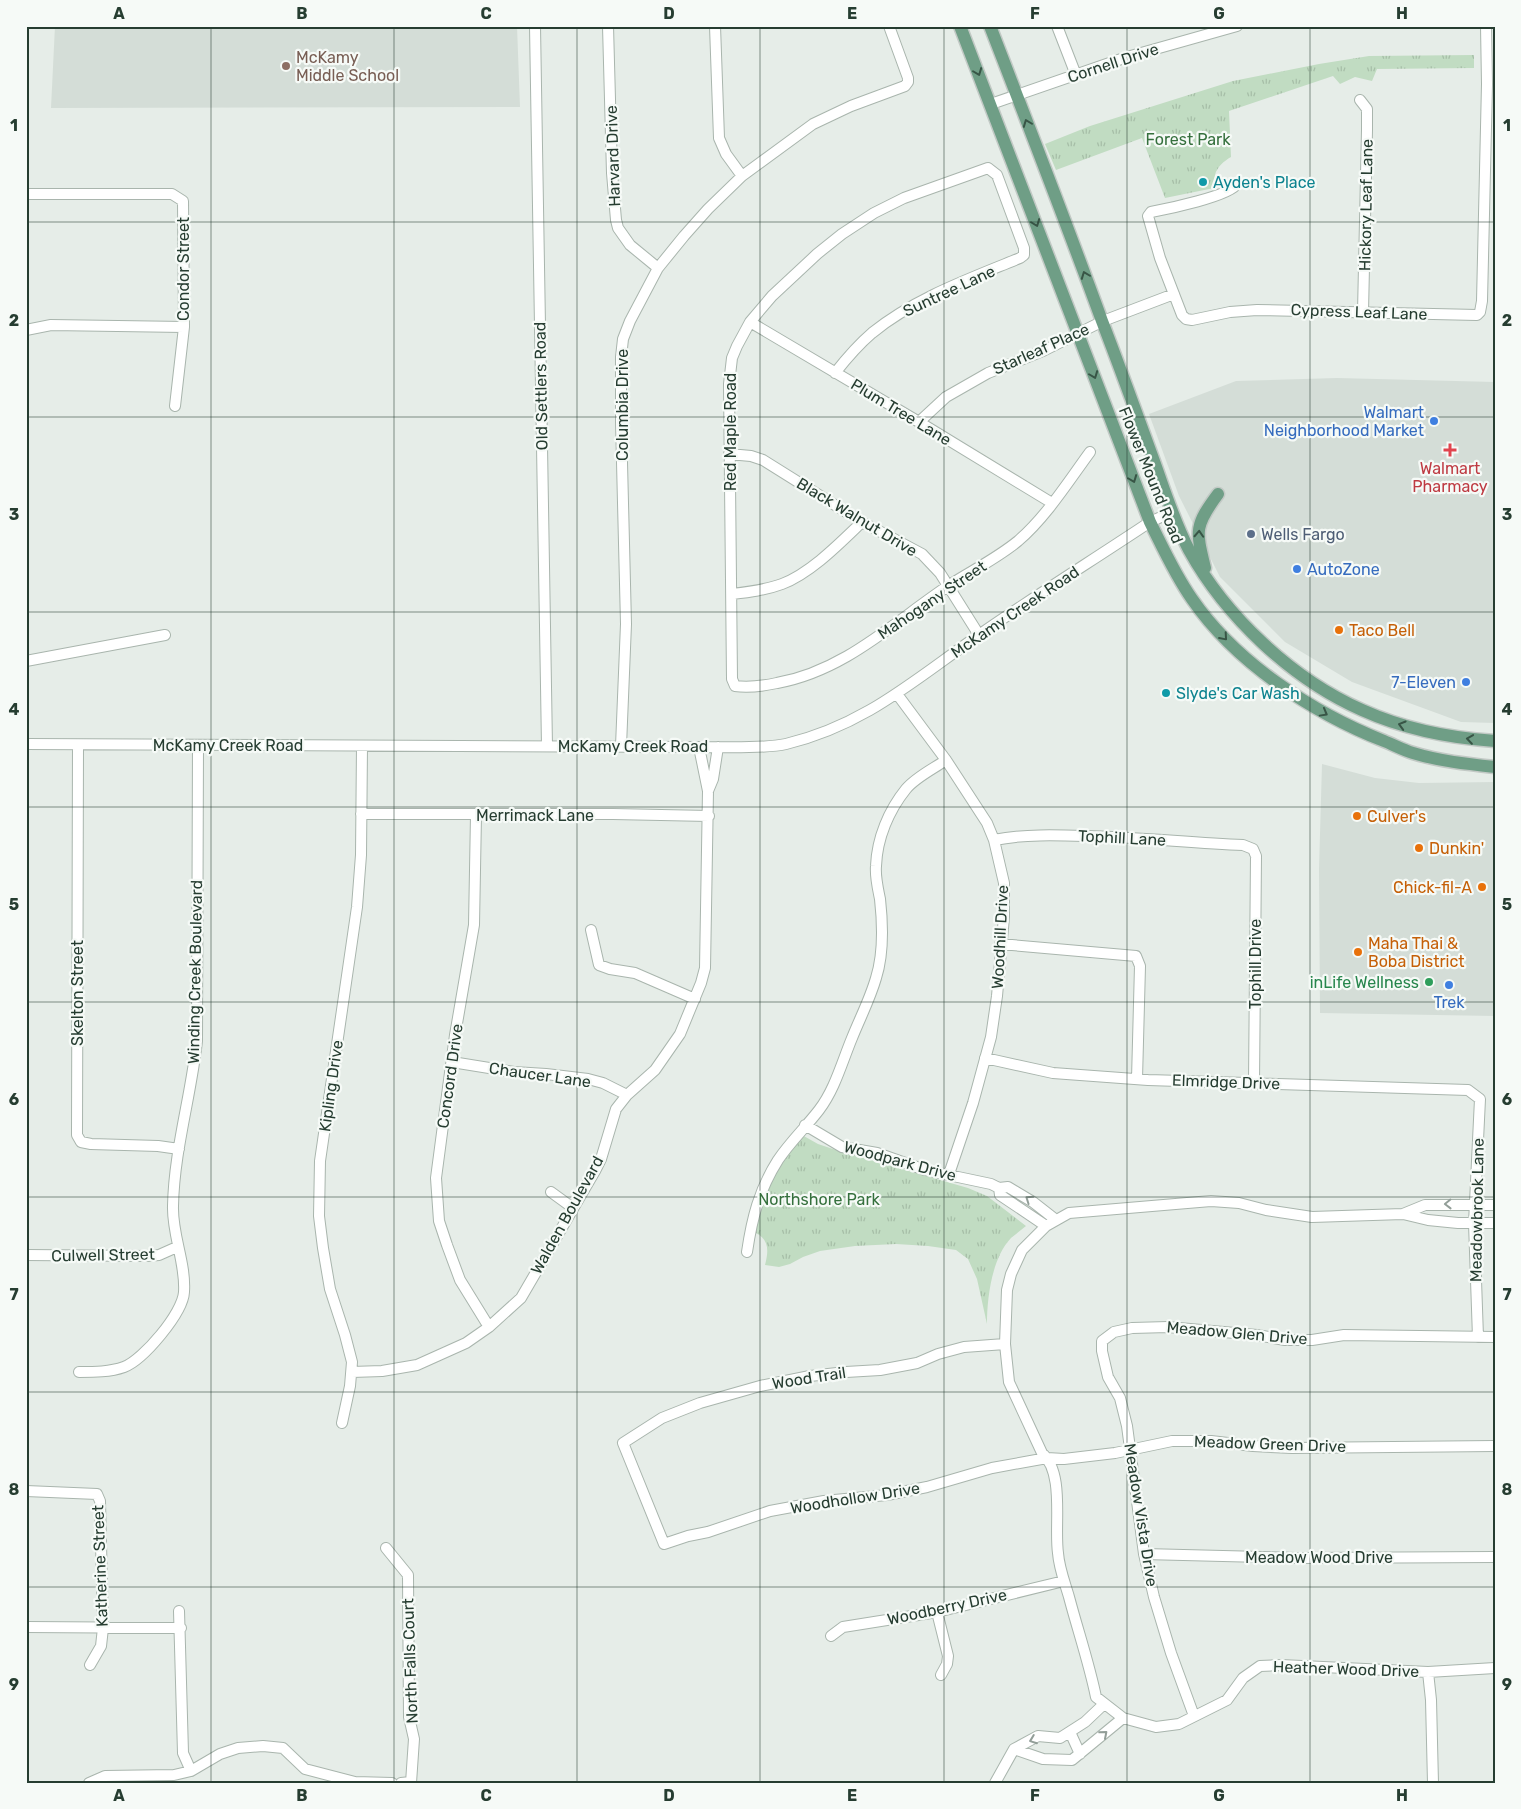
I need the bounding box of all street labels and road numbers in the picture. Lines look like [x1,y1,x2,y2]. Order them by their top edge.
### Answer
street label: Cornell Drive [1065,39,1161,87]
street label: Harvard Drive [602,105,624,207]
street label: Hickory Leaf Lane [1355,139,1377,271]
street label: Condor Street [174,217,193,321]
street label: Suntree Lane [900,261,998,321]
street label: Cypress Leaf Lane [1290,300,1428,324]
street label: Starleaf Place [990,319,1092,379]
street label: Old Settlers Road [530,322,552,450]
street label: Columbia Drive [613,349,632,461]
street label: Red Maple Road [721,373,740,491]
street label: Plum Tree Lane [847,375,955,449]
street label: Flower Mound Road [1115,404,1187,546]
street label: Black Walnut Drive [793,474,921,560]
street label: Mahogany Street [874,557,990,643]
street label: McKamy Creek Road [947,562,1083,662]
street label: McKamy Creek Road [153,736,303,755]
street label: McKamy Creek Road [558,737,708,756]
street label: Merrimack Lane [476,806,594,825]
street label: Tophill Lane [1077,826,1167,850]
street label: Winding Creek Boulevard [184,880,206,1064]
street label: Woodhill Drive [988,884,1012,990]
street label: Tophill Drive [1246,919,1265,1009]
street label: Skelton Street [68,940,87,1046]
street label: Concord Drive [433,1022,467,1130]
street label: Kipling Drive [315,1039,347,1133]
street label: Chaucer Lane [488,1058,592,1092]
street label: Elmridge Drive [1172,1071,1280,1093]
street label: Woodpark Drive [842,1137,958,1185]
street label: Meadowbrook Lane [1466,1138,1488,1282]
street label: Walden Boulevard [527,1153,607,1277]
street label: Culwell Street [51,1245,155,1265]
street label: Meadow Glen Drive [1166,1317,1308,1349]
street label: Wood Trail [771,1363,847,1393]
street label: Meadow Green Drive [1194,1432,1346,1456]
street label: Meadow Vista Drive [1120,1442,1162,1588]
street label: Woodhollow Drive [789,1478,921,1518]
street label: Katherine Street [88,1505,112,1627]
street label: Meadow Wood Drive [1245,1548,1393,1567]
street label: Woodberry Drive [885,1585,1009,1629]
street label: North Falls Court [398,1598,422,1724]
street label: Heather Wood Drive [1273,1657,1419,1681]

